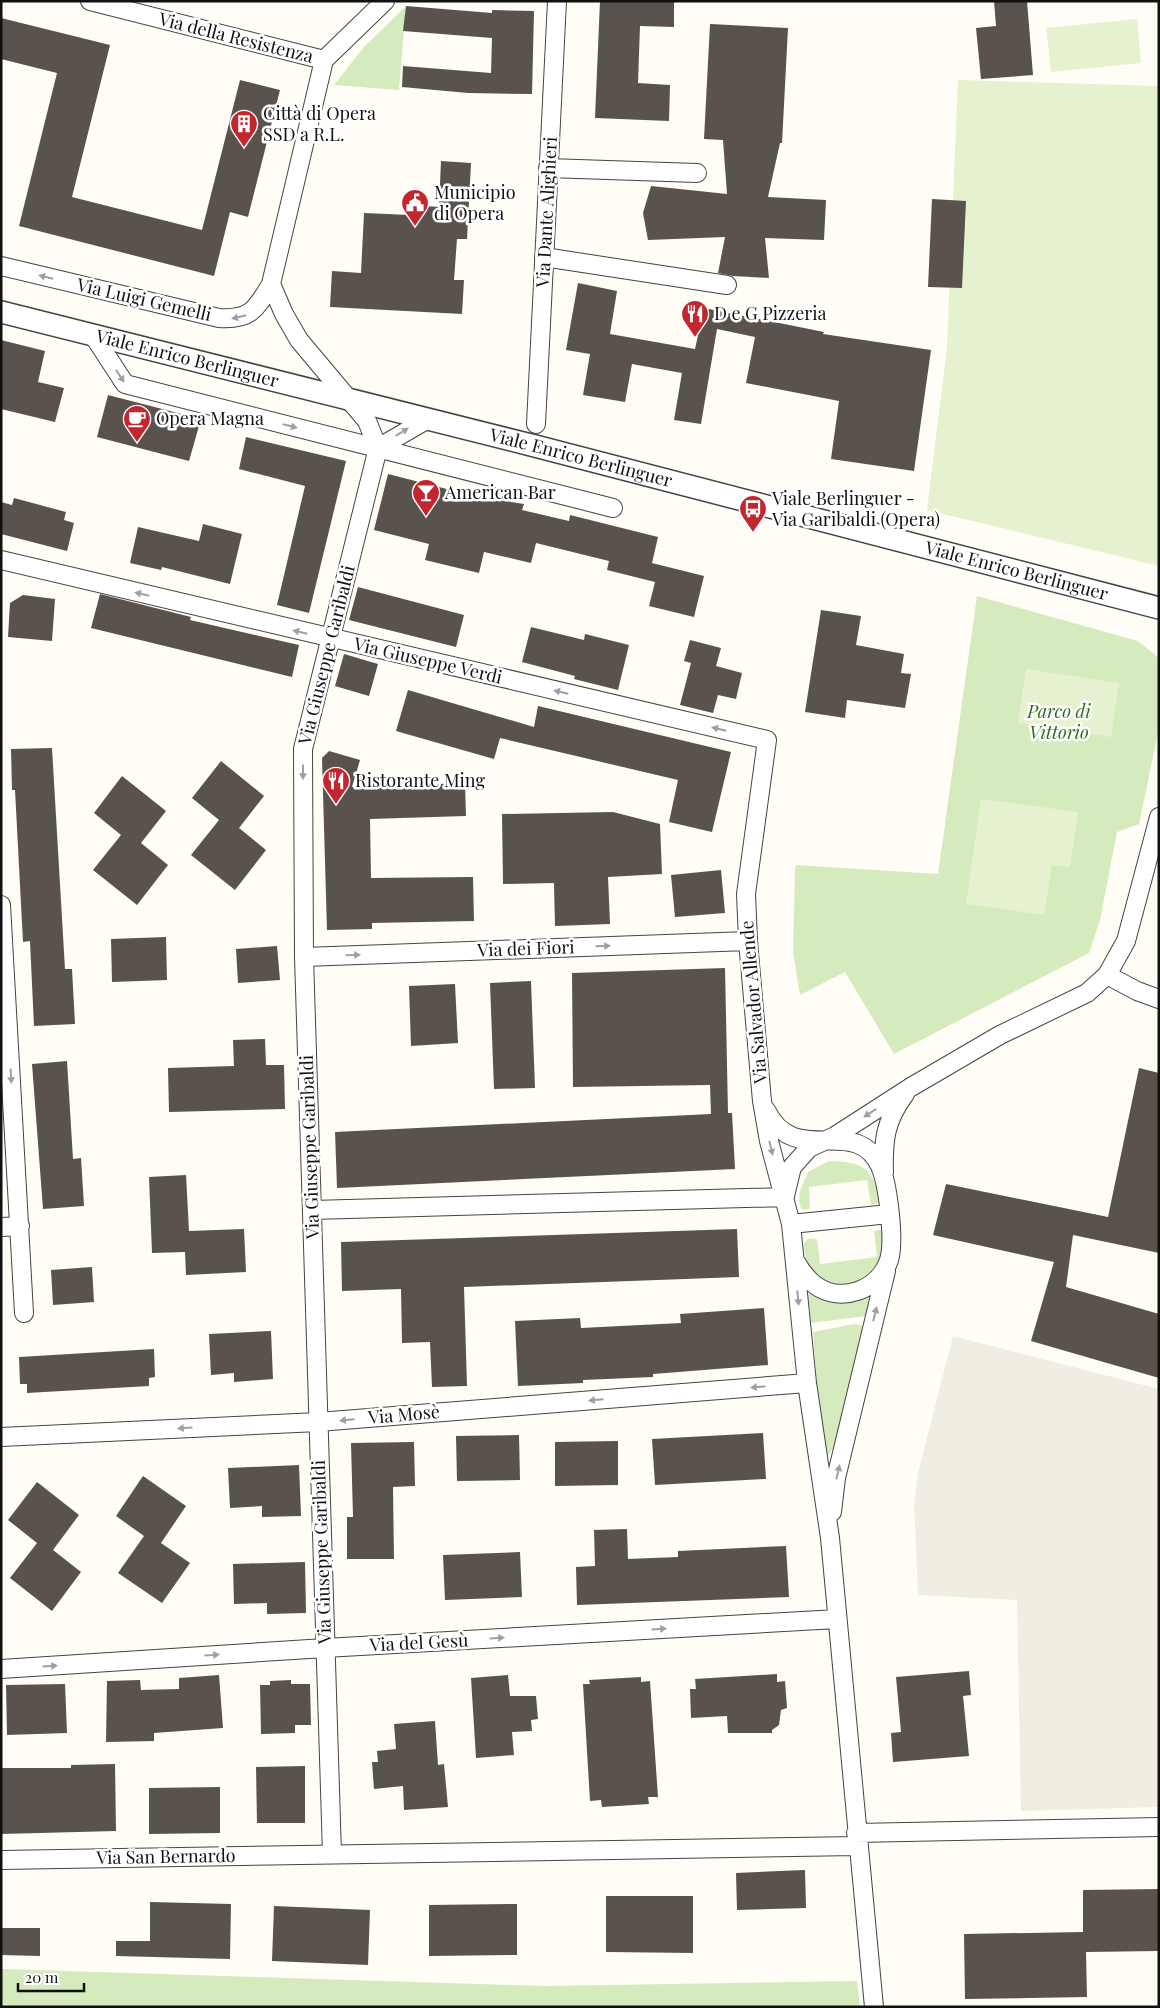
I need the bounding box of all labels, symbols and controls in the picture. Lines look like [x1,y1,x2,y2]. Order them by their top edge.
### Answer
street label: Via della Resistenza [156,6,316,68]
place label: Città di Opera SSD a R.L. [263,101,376,146]
building icon: Città di Opera SSD a R.L. [229,109,259,148]
street label: Via Dante Alighieri [530,136,562,289]
place label: Municipio di Opera [434,180,516,225]
public building icon: Municipio di Opera [400,188,430,227]
street label: Via Luigi Gemelli [74,272,214,326]
one-way arrow [39,273,54,281]
restaurant icon: D e G Pizzeria [680,299,710,338]
place label: D e G Pizzeria [714,301,827,325]
one-way arrow [231,313,246,321]
street label: Viale Enrico Berlinguer [92,323,282,392]
one-way arrow [115,369,124,382]
cafe icon: Opera Magna [122,404,152,443]
place label: Opera Magna [156,406,264,430]
one-way arrow [283,422,298,430]
street label: Viale Enrico Berlinguer [486,422,675,492]
one-way arrow [396,428,409,437]
bar icon: American Bar [411,478,441,517]
place label: American Bar [444,480,556,504]
place label: Viale Berlinguer - Via Garibaldi (Opera) [771,486,940,531]
bus stop icon: Viale Berlinguer - Via Garibaldi (Opera) [738,494,768,533]
street label: Viale Enrico Berlinguer [922,535,1111,605]
street label: Via Giuseppe Garibaldi [292,563,360,748]
one-way arrow [135,590,150,598]
one-way arrow [293,628,308,636]
street label: Via Giuseppe Verdi [351,631,505,689]
one-way arrow [553,688,568,696]
park label: Parco di Vittorio [1026,699,1091,744]
one-way arrow [712,725,727,733]
one-way arrow [299,764,307,780]
restaurant icon: Ristorante Ming [321,766,351,805]
place label: Ristorante Ming [355,768,485,792]
street label: Via Salvador Allende [734,920,772,1086]
street label: Via dei Fiori [476,934,575,962]
one-way arrow [595,942,611,950]
one-way arrow [345,951,361,959]
street label: Via Giuseppe Garibaldi [294,1055,324,1240]
one-way arrow [7,1069,15,1085]
one-way arrow [863,1109,877,1118]
one-way arrow [767,1141,775,1156]
one-way arrow [795,1290,803,1306]
one-way arrow [871,1307,879,1322]
one-way arrow [750,1383,766,1391]
one-way arrow [588,1396,604,1404]
street label: Via Mosè [366,1399,441,1429]
one-way arrow [339,1416,355,1424]
one-way arrow [177,1425,193,1433]
street label: Via Giuseppe Garibaldi [306,1460,336,1645]
one-way arrow [834,1465,842,1480]
one-way arrow [651,1625,667,1633]
street label: Via del Gesù [368,1627,469,1657]
one-way arrow [489,1634,505,1642]
one-way arrow [204,1651,220,1659]
one-way arrow [42,1662,58,1670]
street label: Via San Bernardo [95,1843,236,1869]
scale bar [18,1960,84,1992]
text: 20 m [25,1967,59,1987]

